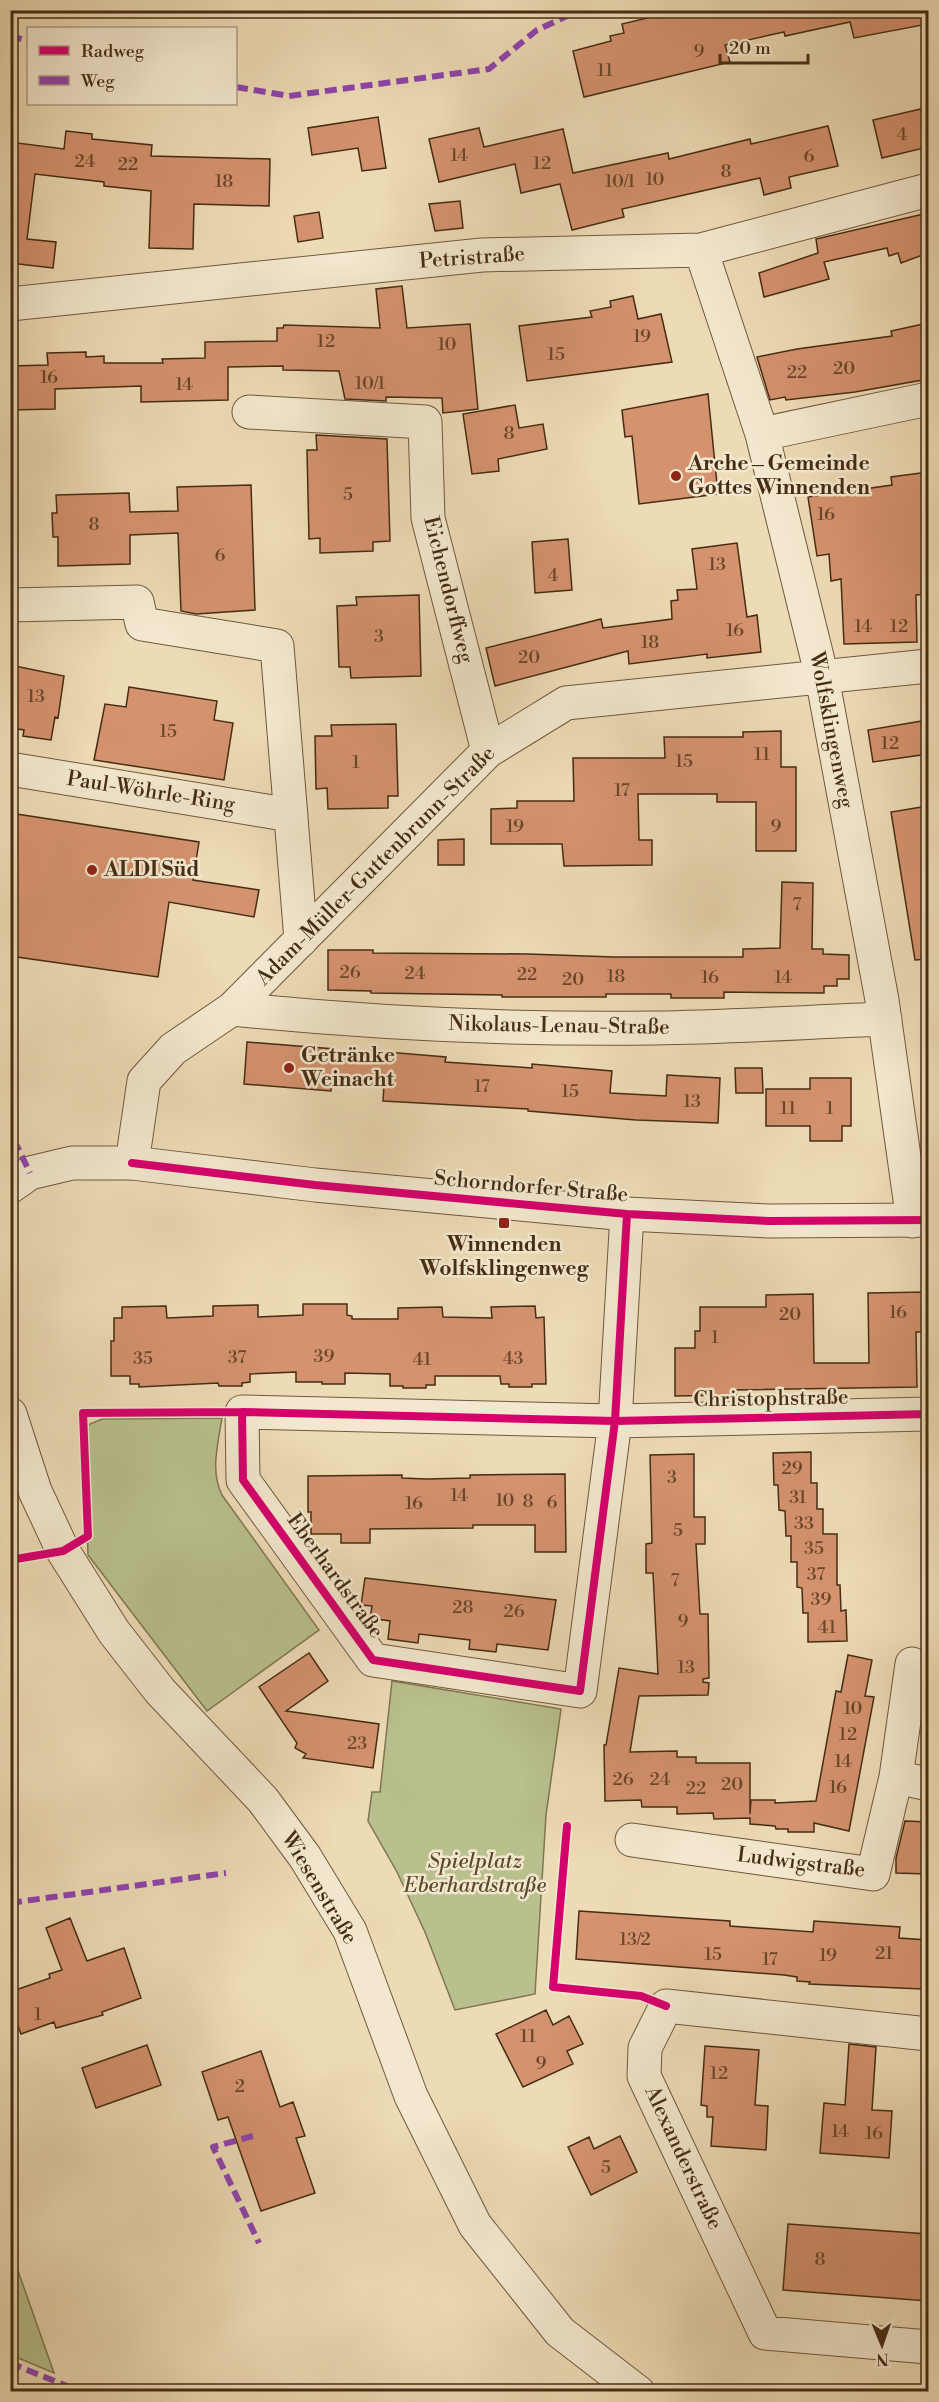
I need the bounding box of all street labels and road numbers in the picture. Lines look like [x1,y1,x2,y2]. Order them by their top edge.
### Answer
street label: Petristraße [418,241,526,275]
street label: Eichendorffweg [417,514,479,666]
street label: Wolfsklingenweg [803,649,859,811]
street label: Adam-Müller-Guttenbrunn-Straße [250,741,501,992]
street label: Paul-Wöhrle-Ring [65,766,237,818]
street label: Nikolaus-Lenau-Straße [448,1011,670,1041]
street label: Schorndorfer Straße [433,1166,629,1208]
street label: Christophstraße [693,1385,849,1413]
street label: Eberhardstraße [281,1508,389,1644]
street label: Wiesenstraße [275,1826,363,1949]
street label: Ludwigstraße [735,1842,867,1884]
street label: Alexanderstraße [638,2081,728,2234]

